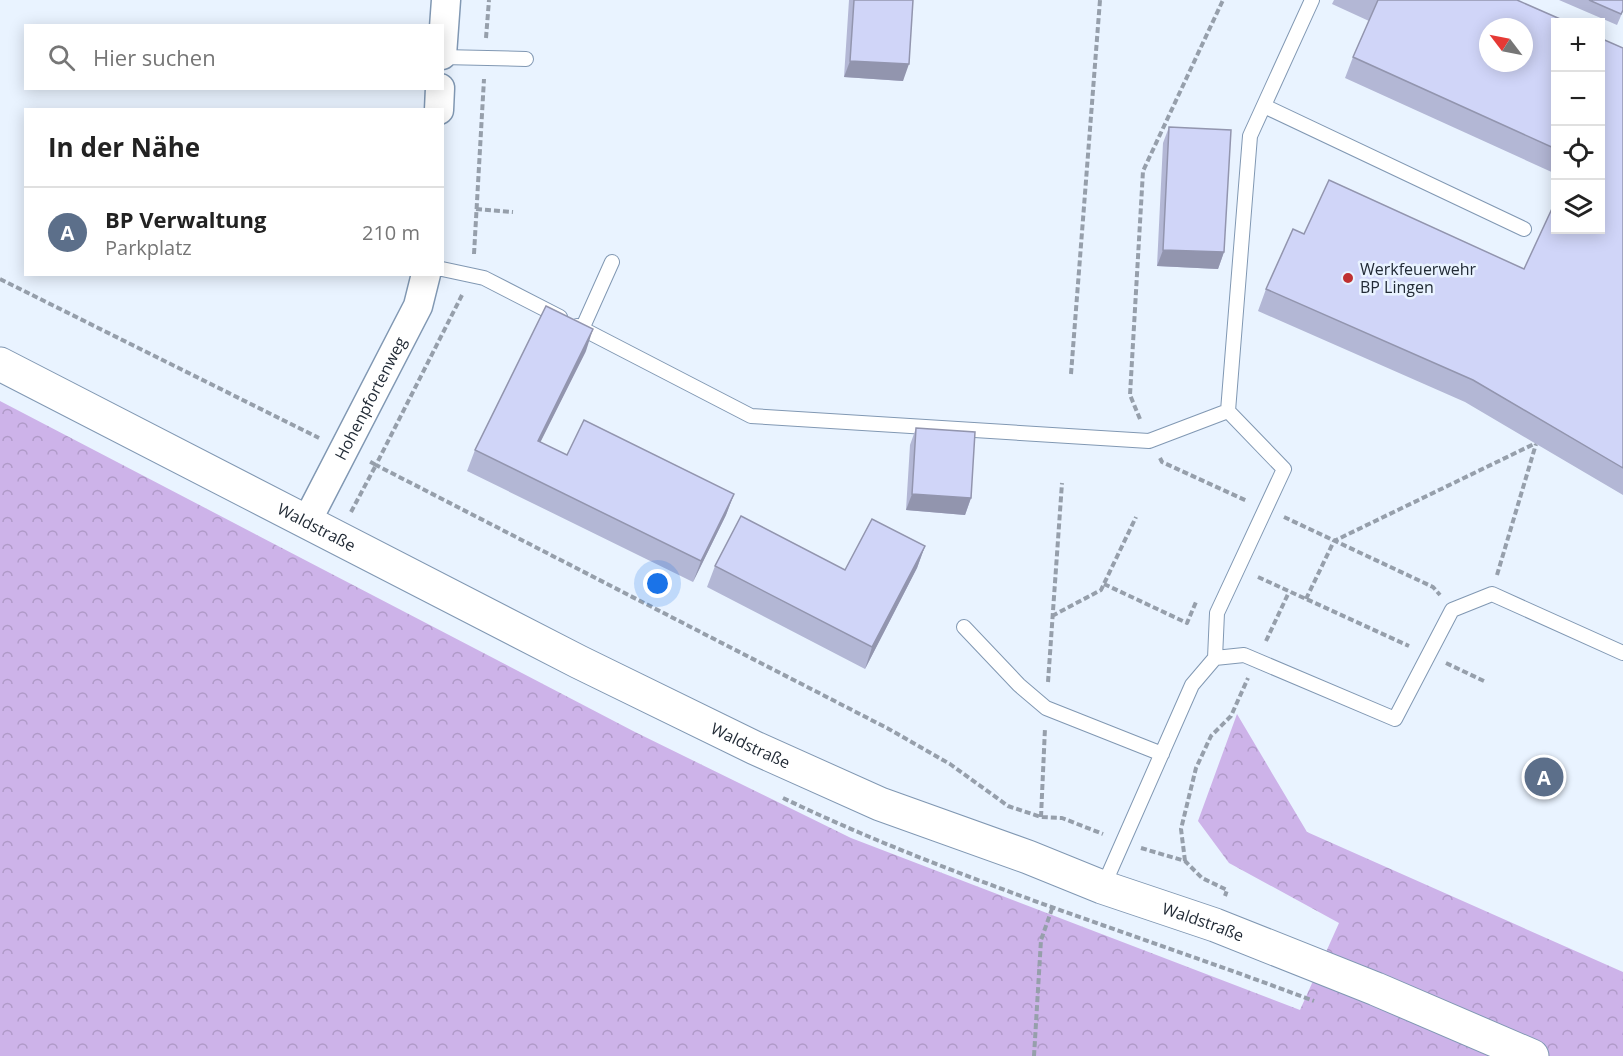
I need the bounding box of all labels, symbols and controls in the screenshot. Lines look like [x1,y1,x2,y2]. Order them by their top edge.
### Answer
north arrow [1479,18,1533,72]
map controls [1551,18,1605,234]
button: + [1551,18,1605,72]
search box [24,24,444,90]
icon: search [45,41,78,74]
text: Hier suchen [93,42,216,72]
button: − [1551,72,1605,126]
button: locate [1551,126,1605,180]
text: In der Nähe [48,129,200,165]
button: layers [1551,180,1605,234]
text: BP Verwaltung [105,204,266,234]
text: A [61,219,74,246]
text: 210 m [362,219,420,246]
text: Parkplatz [105,234,192,261]
place label: Werkfeuerwehr BP Lingen [1360,258,1477,298]
marker: Werkfeuerwehr BP Lingen [1341,271,1355,285]
street label: Hohenpfortenweg [329,333,411,464]
street label: Waldstraße [274,498,359,556]
your location [643,569,672,598]
street label: Waldstraße [707,717,794,773]
pin: A [1524,754,1564,800]
street label: Waldstraße [1159,897,1247,946]

